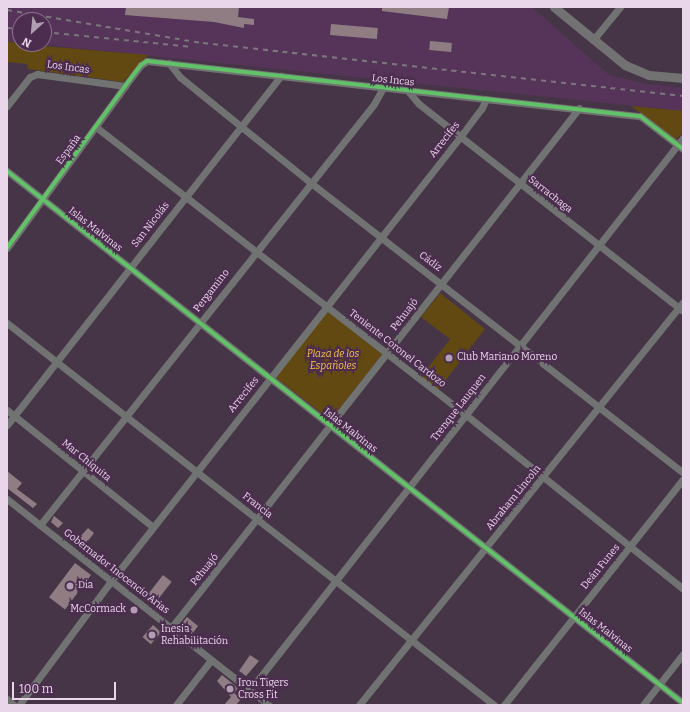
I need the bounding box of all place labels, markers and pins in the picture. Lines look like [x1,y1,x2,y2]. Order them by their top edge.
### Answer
place label: Club Mariano Moreno [457,352,557,364]
marker: Club Mariano Moreno [444,353,454,363]
place label: Dia [78,580,93,592]
marker: Dia [65,581,75,591]
place label: McCormack [70,604,126,616]
marker: McCormack [129,605,139,615]
place label: Inesia Rehabilitación [161,623,228,646]
marker: Inesia Rehabilitación [146,629,158,641]
place label: Iron Tigers Cross Fit [238,677,288,700]
marker: Iron Tigers Cross Fit [225,684,235,694]

